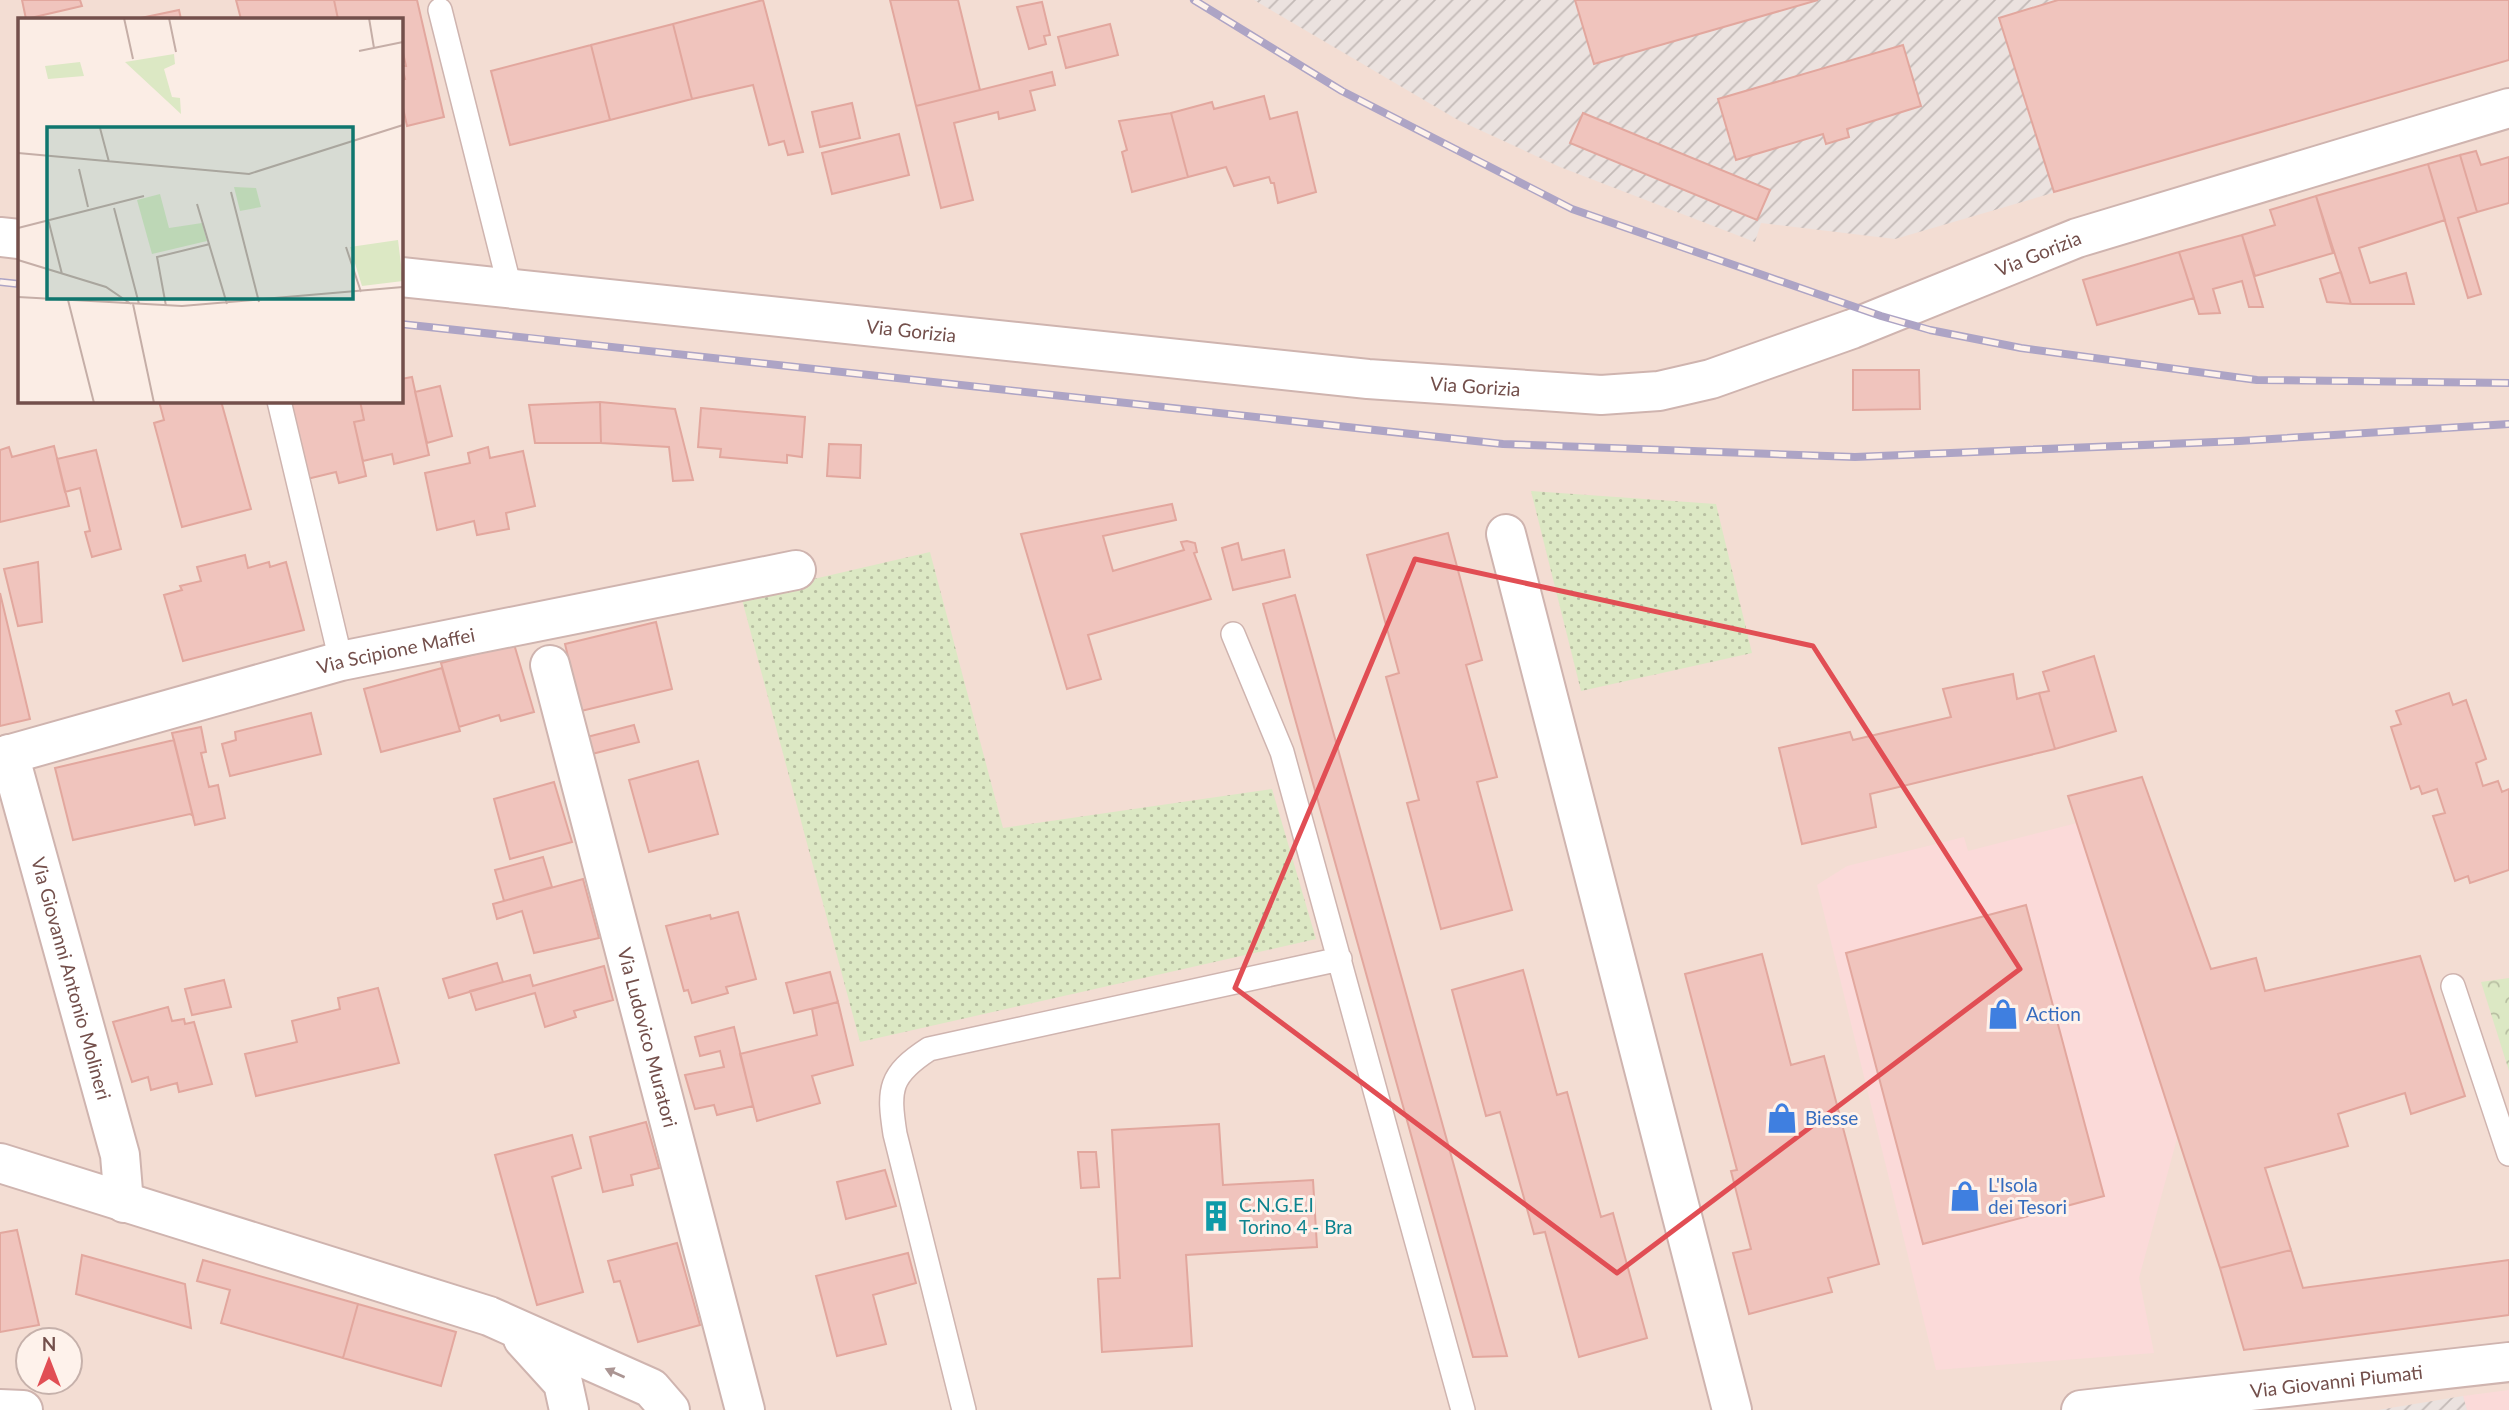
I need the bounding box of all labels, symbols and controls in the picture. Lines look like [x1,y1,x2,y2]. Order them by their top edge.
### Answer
inset map [18,18,402,402]
street label: Via Gorizia [1992,226,2084,281]
street label: Via Gorizia [865,314,957,346]
street label: Via Gorizia [1430,371,1521,400]
street label: Via Scipione Maffei [314,623,477,678]
street label: Via Giovanni Antonio Molineri [27,855,116,1102]
street label: Via Ludovico Muratori [613,945,683,1130]
shop icon: Action [1986,997,2020,1031]
place label: Action [2026,1002,2081,1025]
shop icon: Biesse [1765,1101,1799,1135]
place label: Biesse [1805,1106,1858,1129]
place label: L'Isola dei Tesori [1988,1173,2067,1218]
shop icon: L'Isola dei Tesori [1948,1179,1982,1213]
place label: C.N.G.E.I Torino 4 - Bra [1239,1193,1352,1238]
building icon: C.N.G.E.I Torino 4 - Bra [1199,1199,1233,1233]
north arrow [14,1326,84,1396]
text: N [42,1332,56,1355]
street label: Via Giovanni Piumati [2249,1360,2424,1402]
one-way arrow [604,1367,625,1378]

